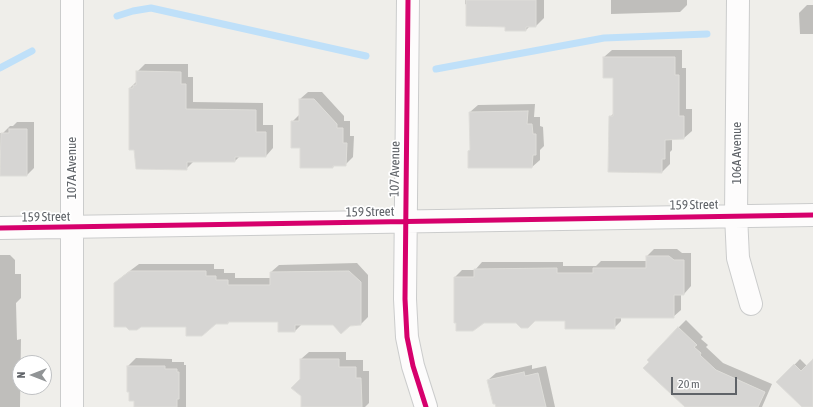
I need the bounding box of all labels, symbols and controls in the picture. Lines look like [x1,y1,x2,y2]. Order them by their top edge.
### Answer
street label: 106A Avenue [729,122,745,184]
street label: 107A Avenue [64,137,80,199]
street label: 107 Avenue [387,141,403,197]
street label: 159 Street [670,197,718,213]
street label: 159 Street [346,204,394,220]
street label: 159 Street [22,209,70,225]
north arrow [12,355,52,395]
scale bar [673,369,739,395]
text: N [15,372,27,378]
text: 20 m [678,377,700,391]

